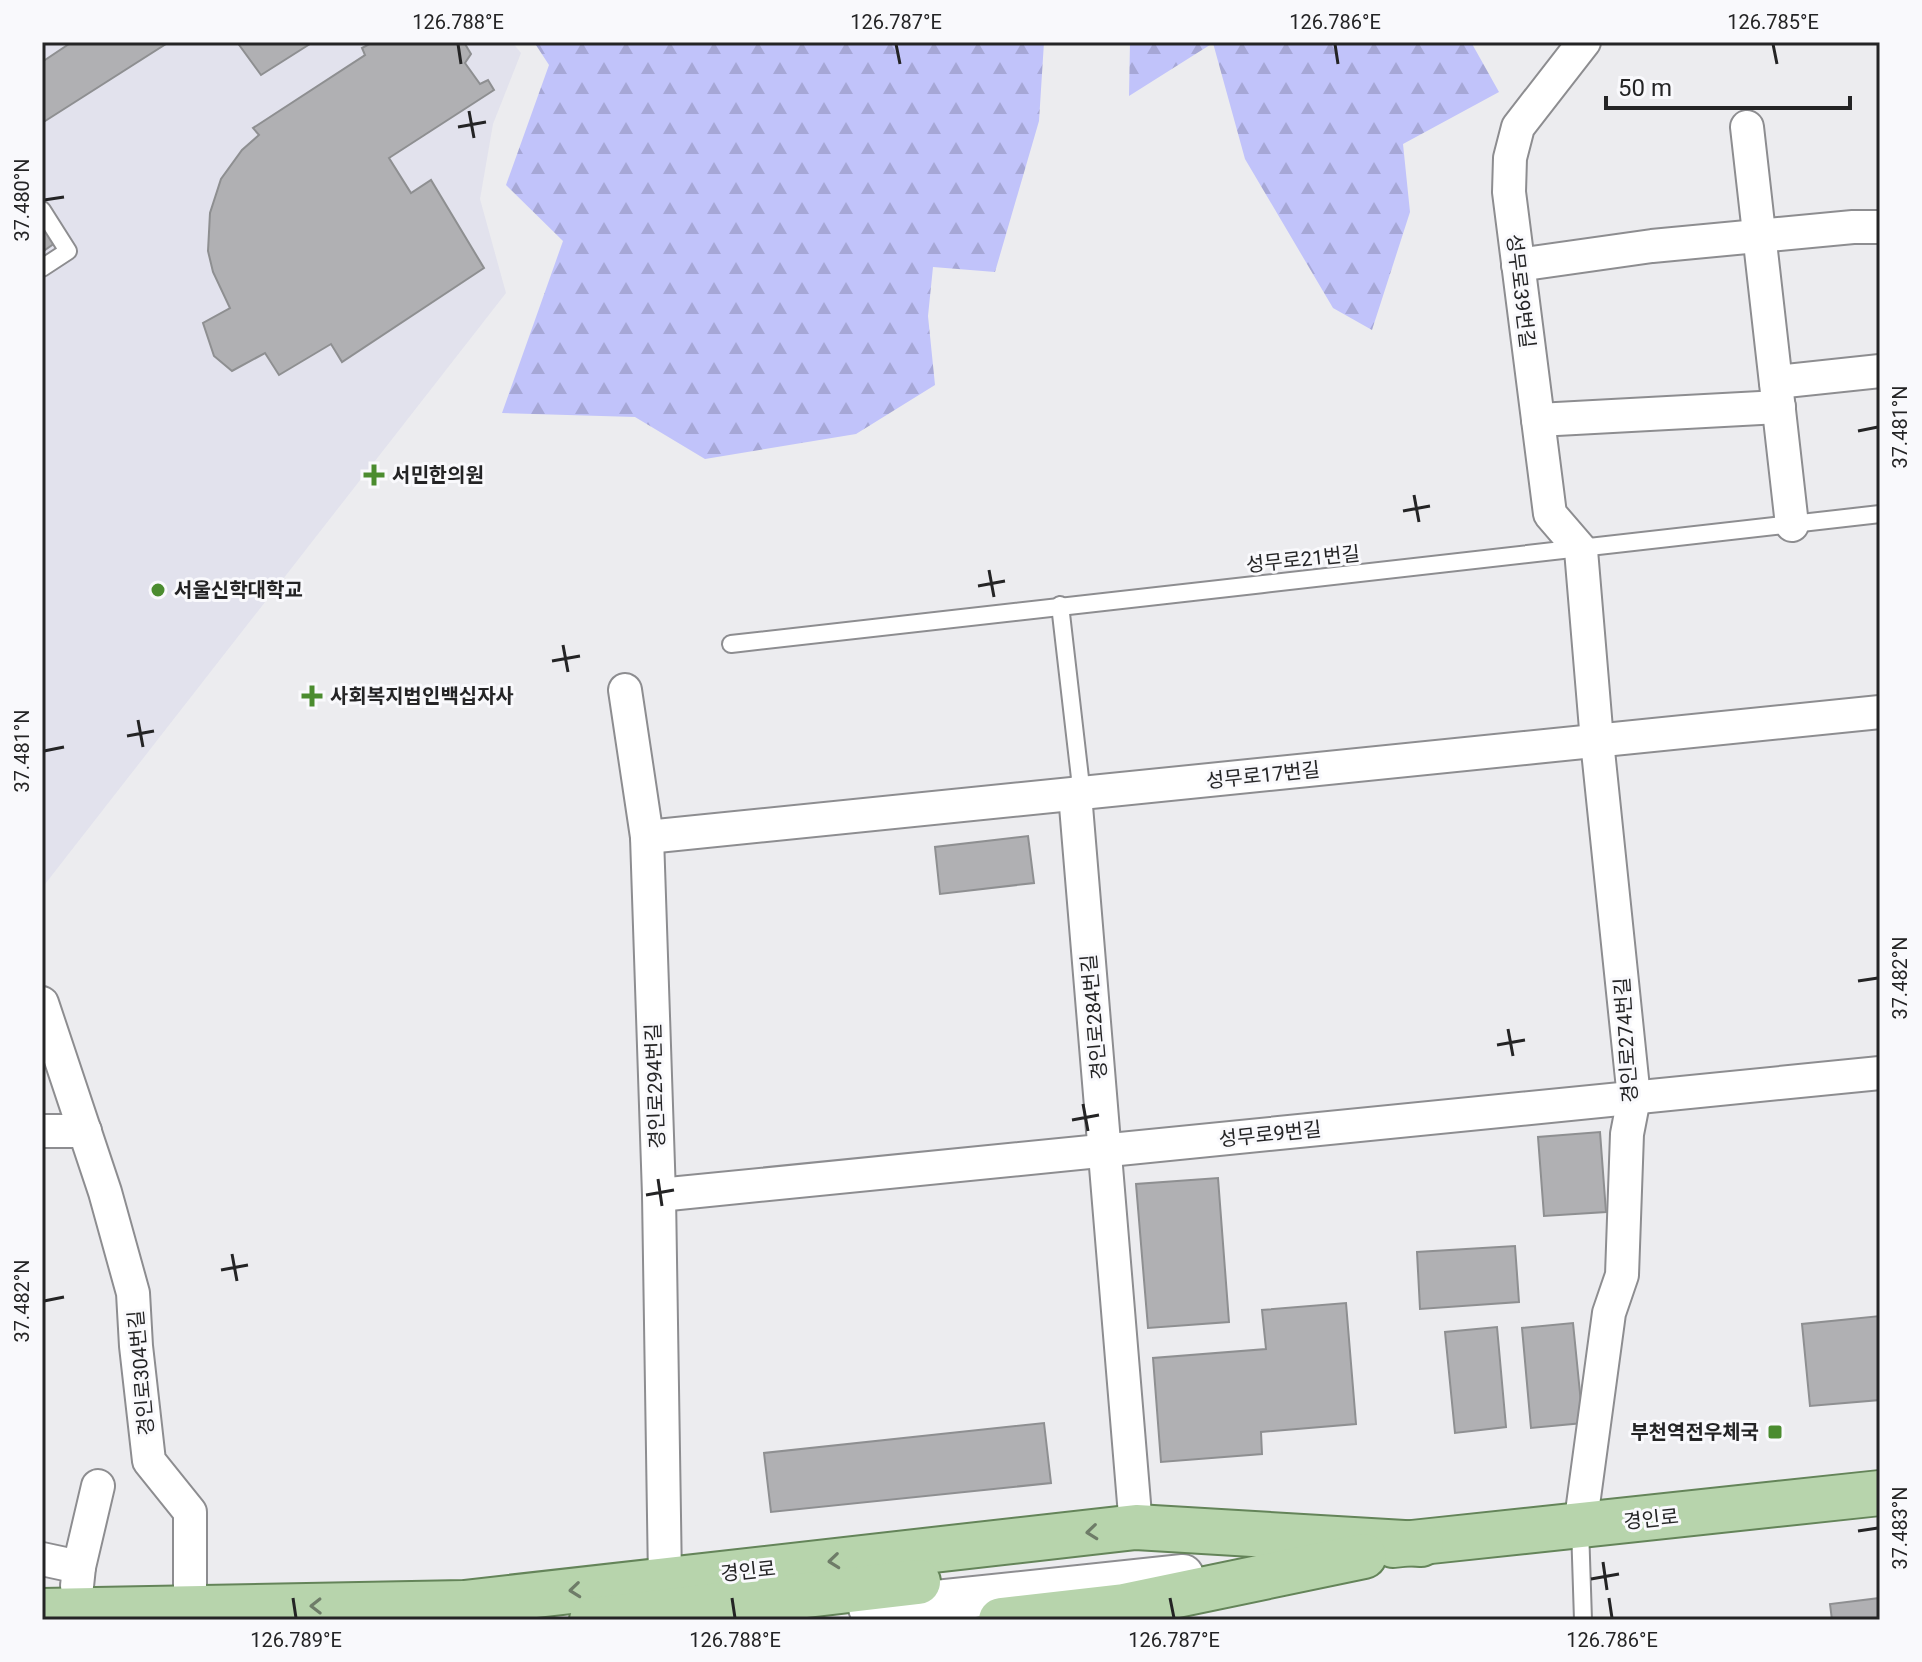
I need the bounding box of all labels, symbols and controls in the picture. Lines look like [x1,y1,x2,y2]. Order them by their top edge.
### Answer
text: 126.788°E [412,10,504,34]
text: 126.787°E [850,10,942,34]
text: 126.786°E [1289,10,1381,34]
text: 126.785°E [1727,10,1819,34]
scale bar [1606,60,1850,110]
text: 50 m [1618,74,1672,102]
text: 37.480°N [10,158,34,242]
street label: 성무로39번길 [1502,233,1540,349]
text: 37.481°N [1888,385,1912,469]
place label: 서민한의원 [392,463,484,487]
marker: 서민한의원 [363,464,385,486]
street label: 성무로21번길 [1245,541,1361,577]
place label: 서울신학대학교 [174,578,303,602]
marker: 서울신학대학교 [149,581,167,599]
place label: 사회복지법인백십자사 [330,684,514,708]
marker: 사회복지법인백십자사 [301,685,323,707]
text: 37.481°N [10,709,34,793]
street label: 성무로17번길 [1205,757,1321,793]
text: 37.482°N [1888,936,1912,1020]
street label: 경인로284번길 [1077,953,1111,1081]
street label: 경인로274번길 [1610,976,1642,1104]
street label: 경인로294번길 [641,1023,669,1149]
street label: 성무로9번길 [1217,1117,1323,1151]
text: 37.482°N [10,1259,34,1343]
street label: 경인로304번길 [124,1309,158,1437]
place label: 부천역전우체국 [1630,1420,1759,1444]
marker: 부천역전우체국 [1766,1423,1784,1441]
text: 37.483°N [1888,1486,1912,1570]
street label: 경인로 [1622,1504,1680,1534]
one-way arrow [1085,1523,1098,1540]
one-way arrow [827,1552,841,1569]
street label: 경인로 [719,1556,777,1586]
one-way arrow [568,1582,581,1599]
one-way arrow [309,1597,322,1614]
text: 126.789°E [250,1628,342,1652]
text: 126.788°E [689,1628,781,1652]
text: 126.787°E [1128,1628,1220,1652]
text: 126.786°E [1566,1628,1658,1652]

